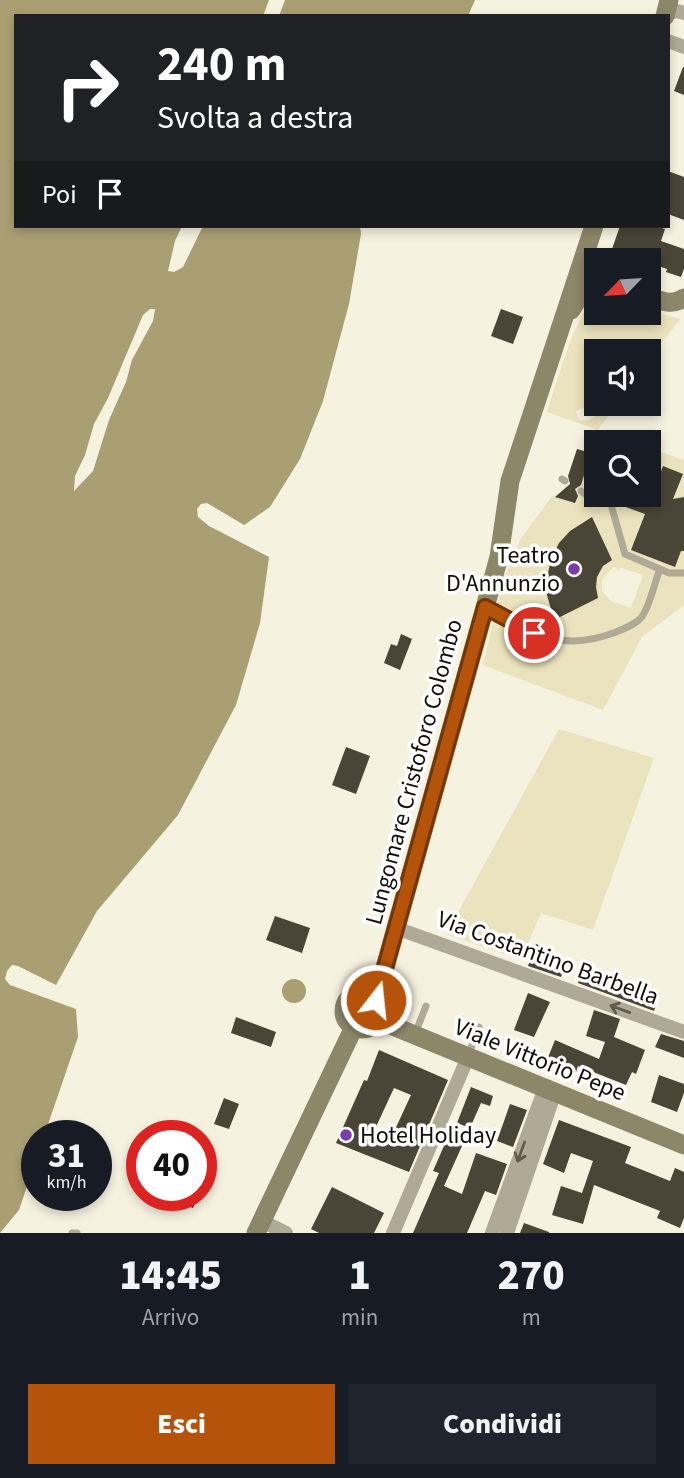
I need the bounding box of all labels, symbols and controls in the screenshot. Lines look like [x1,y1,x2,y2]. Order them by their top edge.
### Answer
text: 240 m [157,30,286,100]
icon: right [42,42,133,133]
text: Svolta a destra [157,95,353,141]
icon: arrive [91,175,129,213]
text: Poi [42,176,77,213]
north arrow [584,248,662,326]
map controls [584,248,661,507]
button: sound [584,339,661,416]
button: search [584,430,661,507]
place label: Teatro D'Annunzio [446,538,560,601]
marker: Teatro D'Annunzio [566,561,582,577]
pin [504,603,564,663]
icon: arrive [515,614,553,652]
street label: Lungomare Cristoforo Colombo [356,615,472,929]
street label: Via Costantino Barbella [432,902,664,1014]
position arrow [339,963,413,1037]
one-way arrow [609,1001,631,1014]
street label: Viale Vittorio Pepe [449,1010,631,1110]
place label: Hotel Holiday [360,1118,496,1153]
speed limit sign: 40 [126,1120,217,1211]
marker: Hotel Holiday [338,1127,354,1143]
text: 31 [48,1131,85,1181]
one-way arrow [514,1141,527,1163]
text: km/h [47,1170,86,1195]
text: 14:45 [119,1246,222,1306]
text: 1 [348,1246,371,1306]
text: 270 [498,1246,565,1306]
text: Arrivo [142,1301,199,1334]
text: min [341,1301,378,1334]
text: m [522,1301,541,1334]
button: Esci [28,1384,335,1464]
button: Condividi [349,1384,656,1464]

